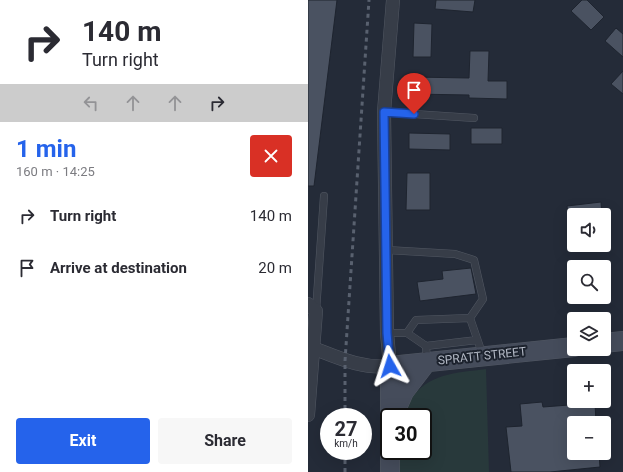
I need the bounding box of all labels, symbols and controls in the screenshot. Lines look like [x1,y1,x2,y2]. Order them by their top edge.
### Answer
text: 140 m [82,15,161,48]
icon: right [16,16,68,68]
text: Turn right [82,49,159,70]
pin [397,73,431,114]
icon: arrive [403,79,425,101]
icon: left [80,92,102,114]
icon: ahead [122,92,144,114]
icon: ahead [164,92,186,114]
icon: right [206,92,228,114]
text: 1 min [16,135,76,163]
button: close [250,135,292,177]
text: 160 m · 14:25 [16,164,95,179]
icon: right [16,205,38,227]
text: Turn right [50,207,116,225]
text: 140 m [250,207,292,225]
map controls [567,208,611,460]
button: sound [567,208,611,252]
icon: arrive [16,257,38,279]
text: Arrive at destination [50,259,187,277]
text: 20 m [258,259,292,277]
button: search [567,260,611,304]
button: layers [567,312,611,356]
street label: SPRATT STREET [437,344,527,368]
position arrow [369,345,411,387]
button: + [567,364,611,408]
speed limit sign: 30 [380,408,432,460]
button: − [567,416,611,460]
text: 27 [335,417,357,441]
button: Exit [16,418,150,464]
button: Share [158,418,292,464]
text: km/h [334,438,358,449]

